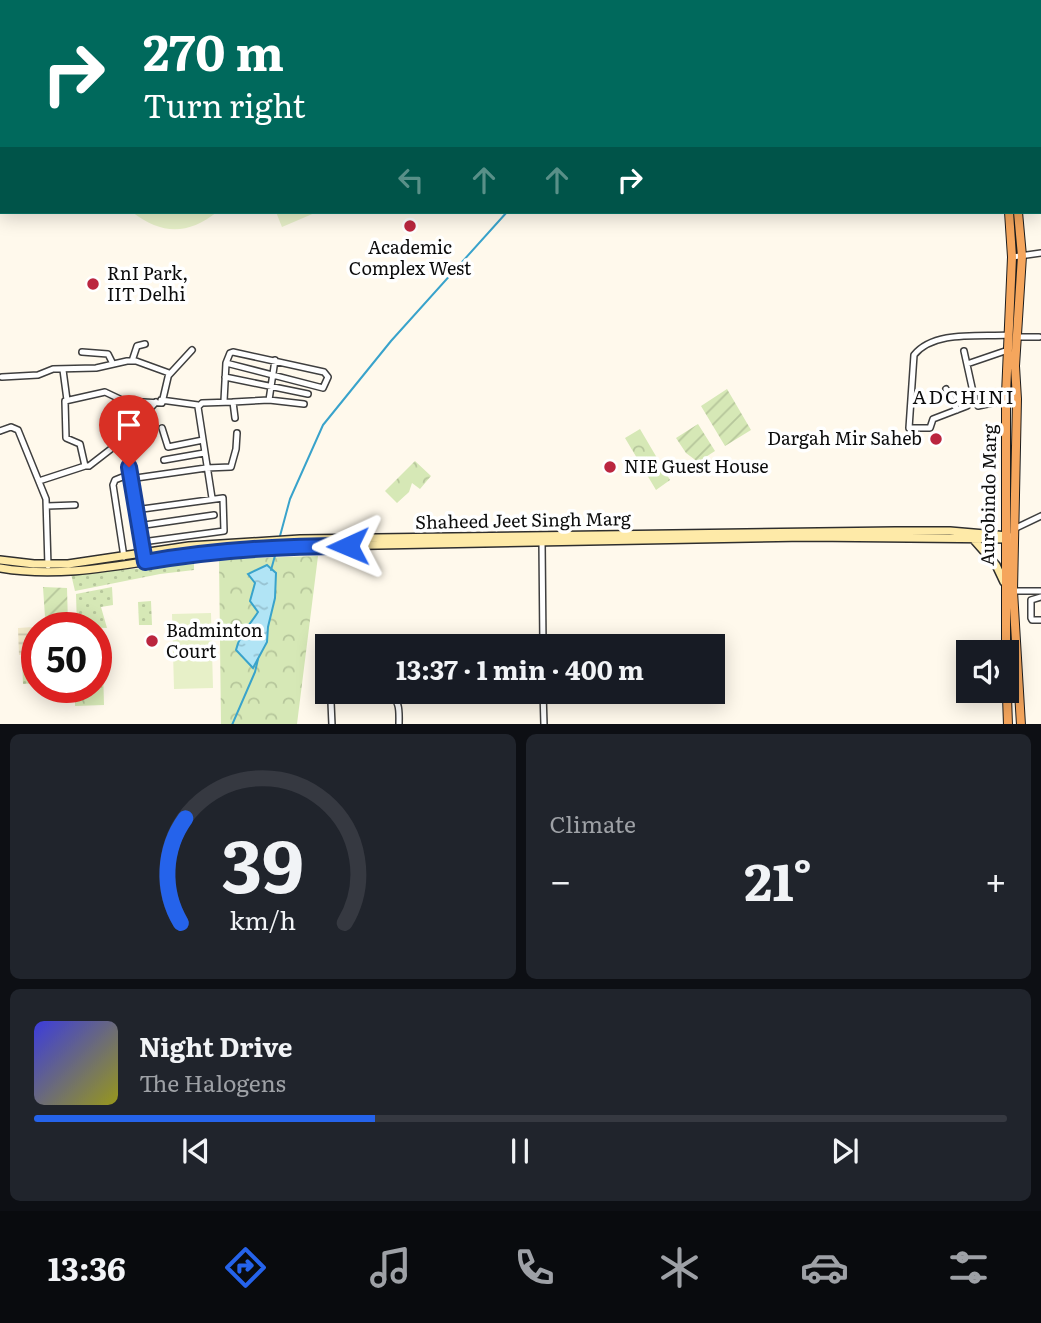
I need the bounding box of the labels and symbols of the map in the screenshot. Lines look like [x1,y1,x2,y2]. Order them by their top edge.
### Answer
marker: Academic Complex West [402,218,418,234]
place label: Academic Complex West [349,233,472,281]
place label: RnI Park, IIT Delhi [107,259,188,307]
marker: RnI Park, IIT Delhi [85,276,101,292]
district label: ADCHINI [912,382,1016,410]
pin [99,395,159,467]
street label: Aurobindo Marg [973,423,1002,566]
place label: Dargah Mir Saheb [767,424,922,451]
marker: Dargah Mir Saheb [928,431,944,447]
place label: NIE Guest House [624,452,769,479]
marker: NIE Guest House [602,459,618,475]
street label: Shaheed Jeet Singh Marg [415,504,632,535]
position arrow [311,509,385,583]
speed limit sign: 50 [21,612,112,703]
place label: Badminton Court [166,616,263,664]
marker: Badminton Court [144,633,160,649]

